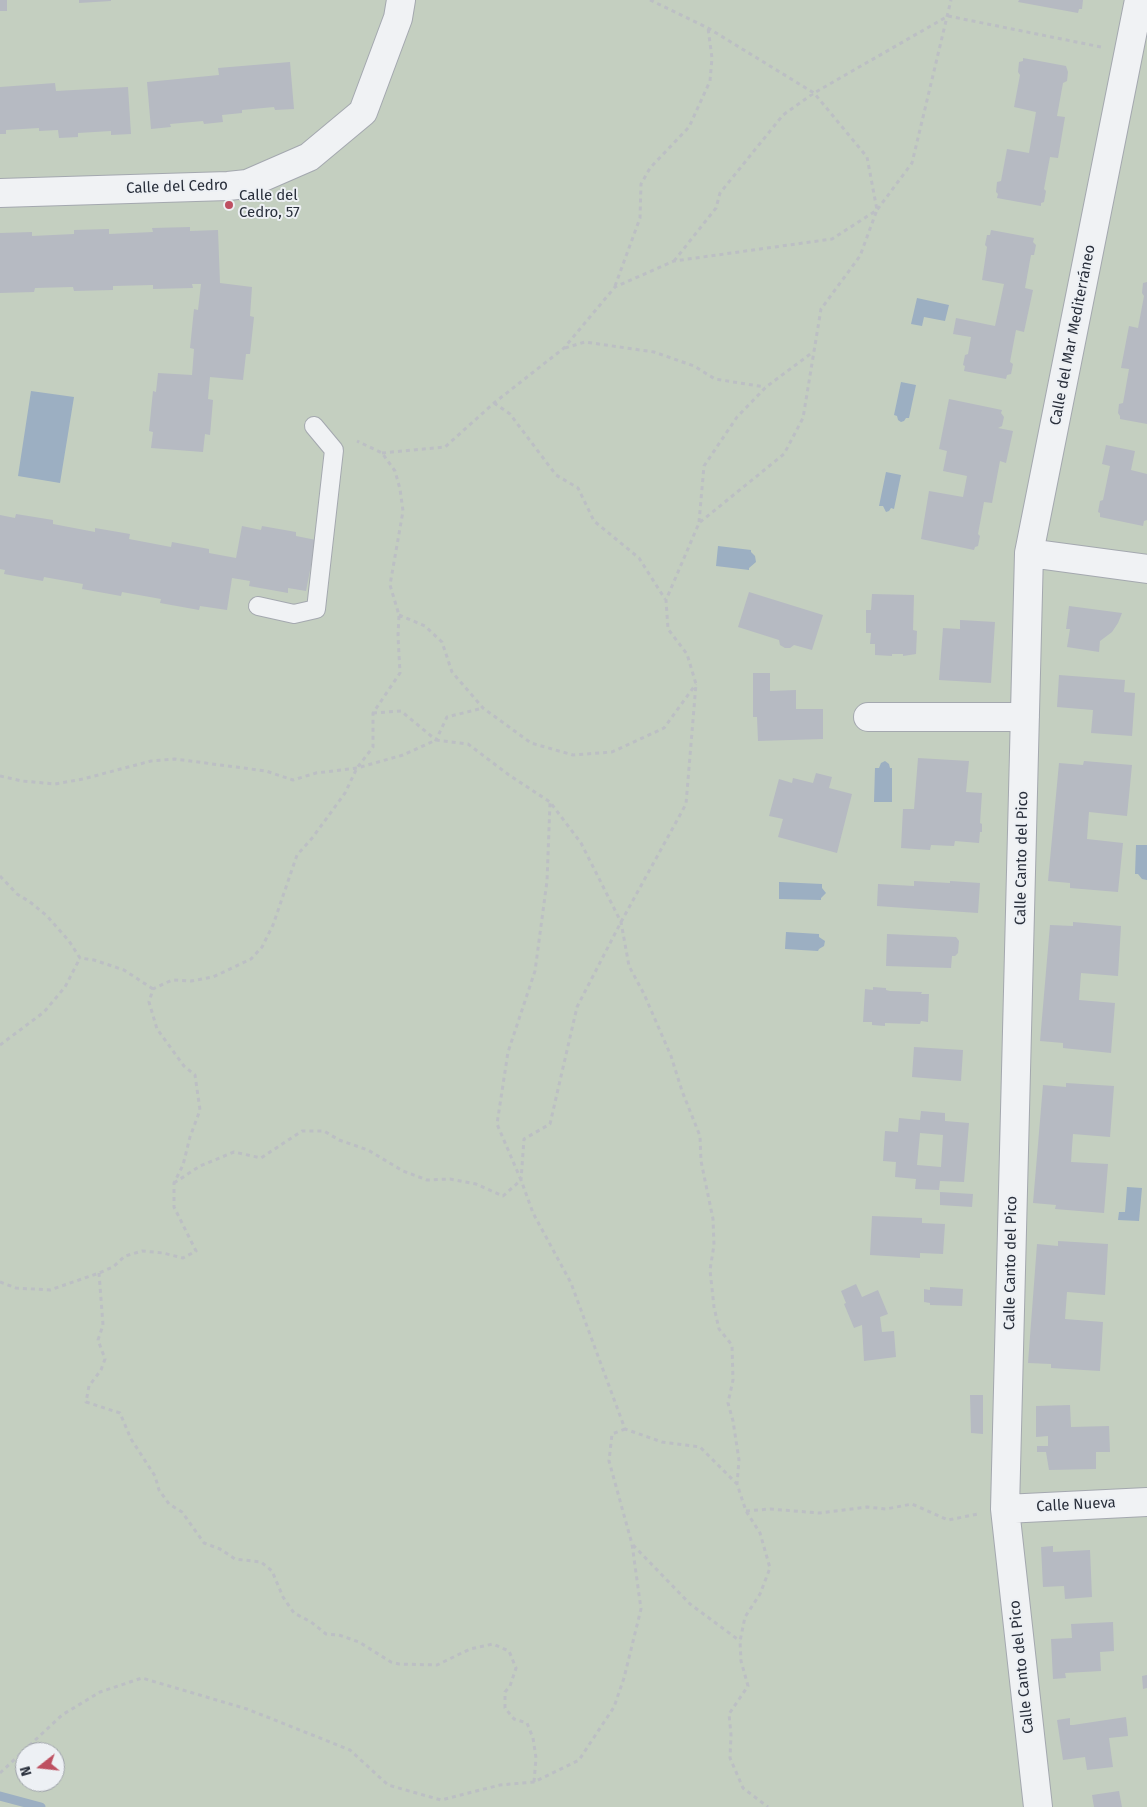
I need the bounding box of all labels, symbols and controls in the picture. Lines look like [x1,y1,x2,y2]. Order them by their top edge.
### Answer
street label: Calle del Cedro [126,176,228,198]
place label: Calle del Cedro, 57 [239,187,300,222]
marker: Calle del Cedro, 57 [223,199,235,211]
street label: Calle del Mar Mediterráneo [1047,243,1099,427]
street label: Calle Canto del Pico [1012,791,1032,925]
street label: Calle Canto del Pico [1001,1196,1021,1330]
street label: Calle Nueva [1036,1494,1116,1516]
street label: Calle Canto del Pico [1006,1599,1038,1735]
north arrow [15,1742,65,1792]
text: N [17,1764,36,1778]

